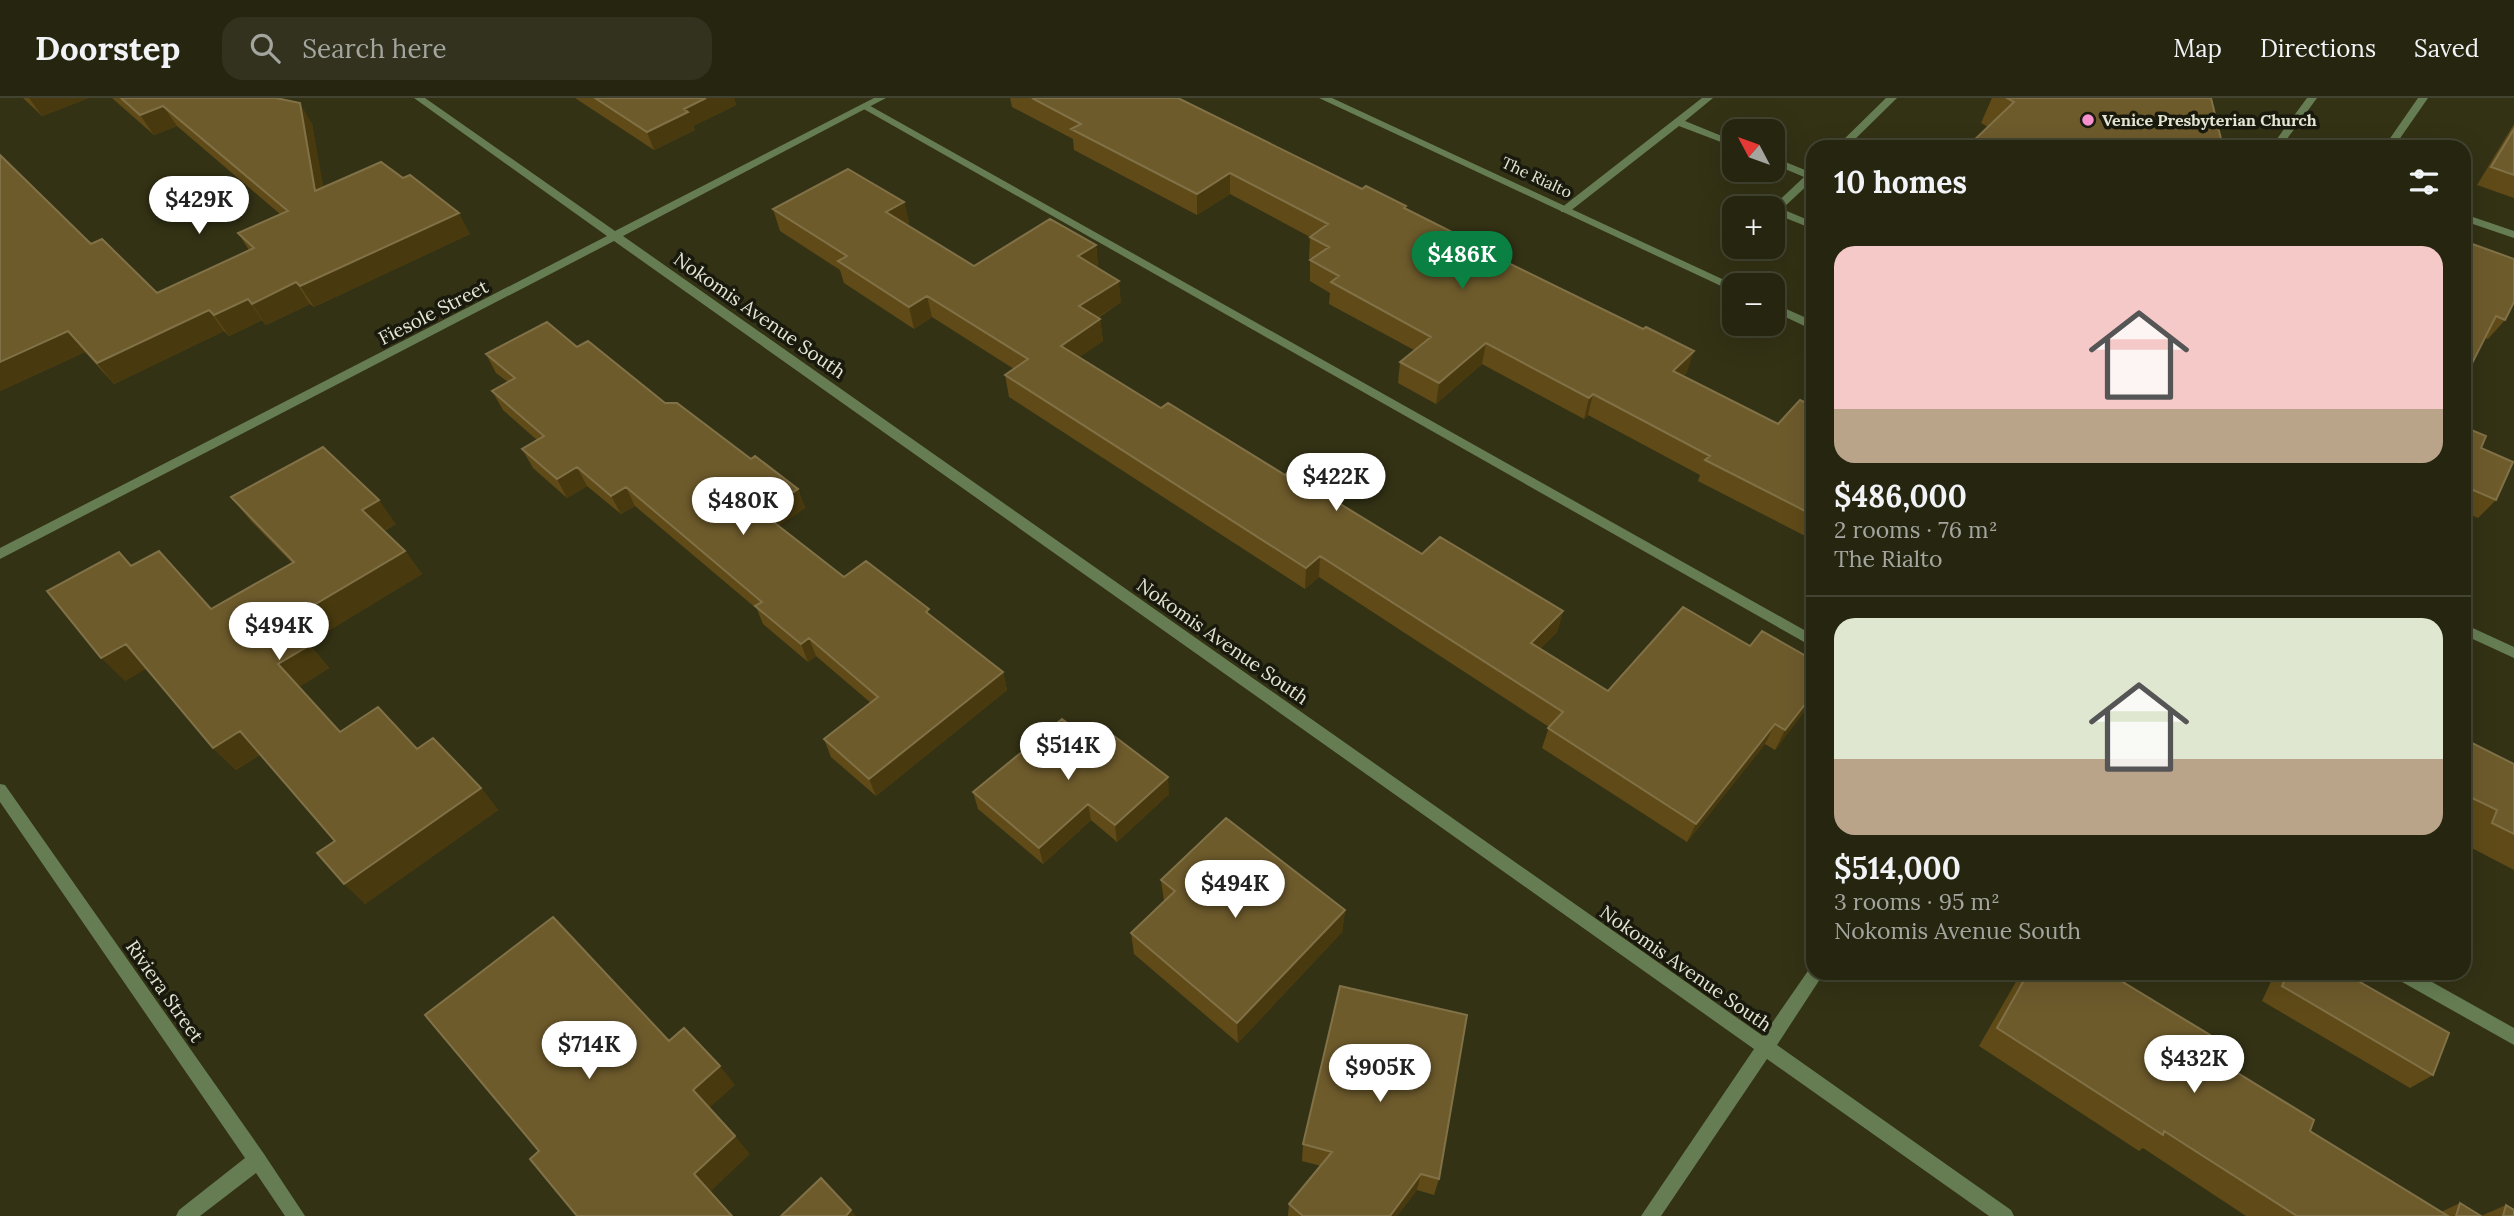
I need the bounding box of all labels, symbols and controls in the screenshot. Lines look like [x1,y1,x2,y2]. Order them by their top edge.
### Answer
search box [222,17,712,80]
text: Doorstep [35,27,180,69]
icon: search [246,29,284,67]
text: Search here [302,32,447,65]
text: Map [2173,33,2222,64]
text: Directions [2260,33,2376,64]
text: Saved [2414,33,2479,64]
place label: Venice Presbyterian Church [2102,110,2317,130]
marker: Venice Presbyterian Church [2080,112,2096,128]
north arrow [1722,119,1785,182]
map controls [1722,119,1785,336]
street label: The Rialto [1499,152,1575,202]
text: 10 homes [1834,163,1967,201]
icon: filters [2405,163,2443,201]
pin: $429K [150,176,248,236]
text: $429K [165,184,233,213]
button: + [1722,196,1785,259]
pin: $486K [1413,232,1511,291]
text: $486K [1428,239,1496,268]
street label: Nokomis Avenue South [669,247,851,383]
button: − [1722,273,1785,336]
street label: Fiesole Street [374,274,493,350]
icon: home [2076,292,2202,418]
pin: $422K [1287,454,1385,513]
text: $422K [1303,461,1370,490]
text: $486,000 [1834,477,1967,515]
pin: $480K [694,478,792,537]
text: $480K [708,485,778,514]
text: 2 rooms · 76 m² [1834,515,1998,544]
text: The Rialto [1834,544,1942,573]
street label: Nokomis Avenue South [1132,573,1314,709]
pin: $494K [230,602,328,662]
text: $494K [245,610,313,639]
icon: home [2076,664,2202,790]
pin: $514K [1019,722,1117,782]
text: $514K [1036,730,1100,759]
text: $514,000 [1834,849,1961,887]
pin: $494K [1186,860,1284,920]
text: $494K [1201,868,1269,897]
text: 3 rooms · 95 m² [1834,887,2000,916]
street label: Nokomis Avenue South [1595,900,1777,1036]
text: Nokomis Avenue South [1834,916,2081,945]
street label: Riviera Street [121,935,209,1047]
pin: $714K [540,1021,638,1081]
text: $714K [558,1029,620,1058]
pin: $432K [2145,1035,2243,1095]
text: $432K [2160,1043,2228,1072]
pin: $905K [1331,1044,1429,1104]
text: $905K [1345,1052,1415,1081]

